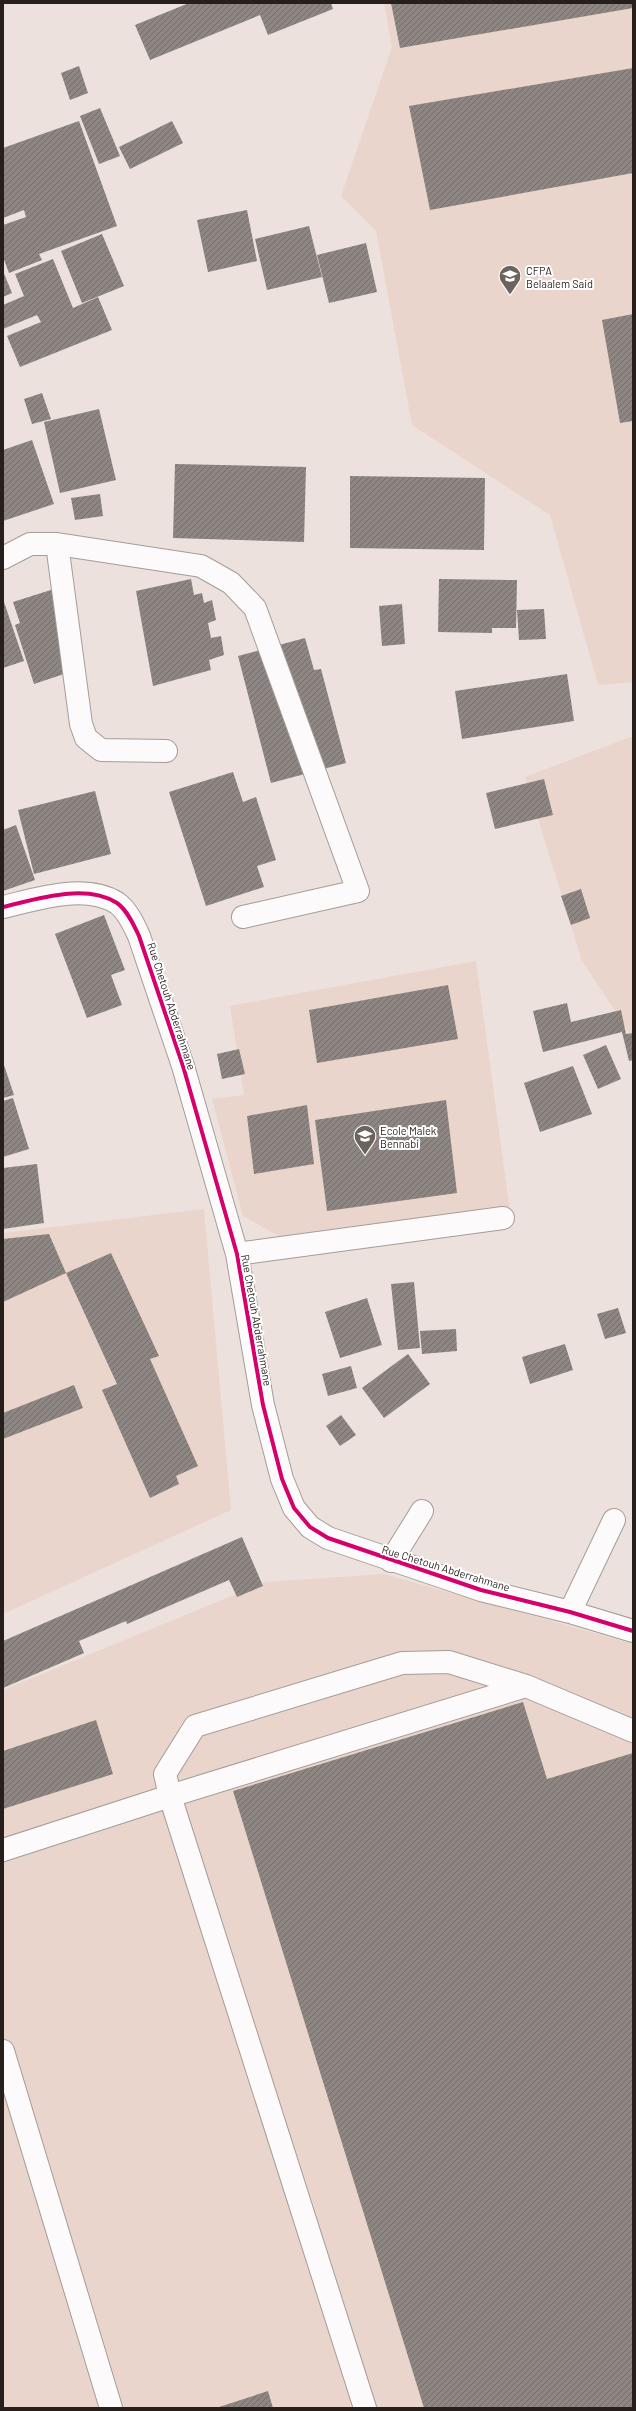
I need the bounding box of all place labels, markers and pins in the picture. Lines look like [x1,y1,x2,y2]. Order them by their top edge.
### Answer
school or university icon: CFPA Belaalem Said [497,263,523,296]
place label: CFPA Belaalem Said [526,264,593,290]
school or university icon: Ecole Malek Bennabi [352,1123,378,1156]
place label: Ecole Malek Bennabi [380,1124,437,1150]

